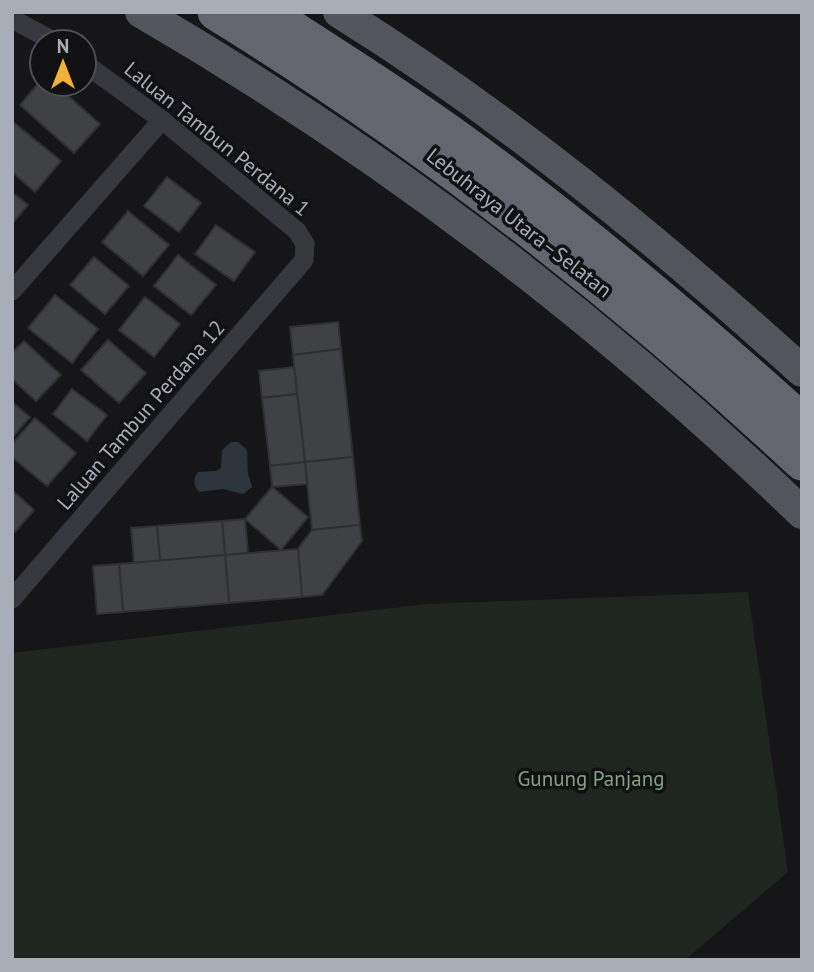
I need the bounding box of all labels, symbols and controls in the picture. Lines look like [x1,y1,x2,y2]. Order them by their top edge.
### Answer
north arrow [28,28,98,98]
text: N [57,34,69,58]
street label: Laluan Tambun Perdana 1 [119,55,316,222]
street label: Lebuhraya Utara–Selatan [421,142,617,303]
street label: Laluan Tambun Perdana 12 [51,314,230,515]
park label: Gunung Panjang [517,765,665,792]

